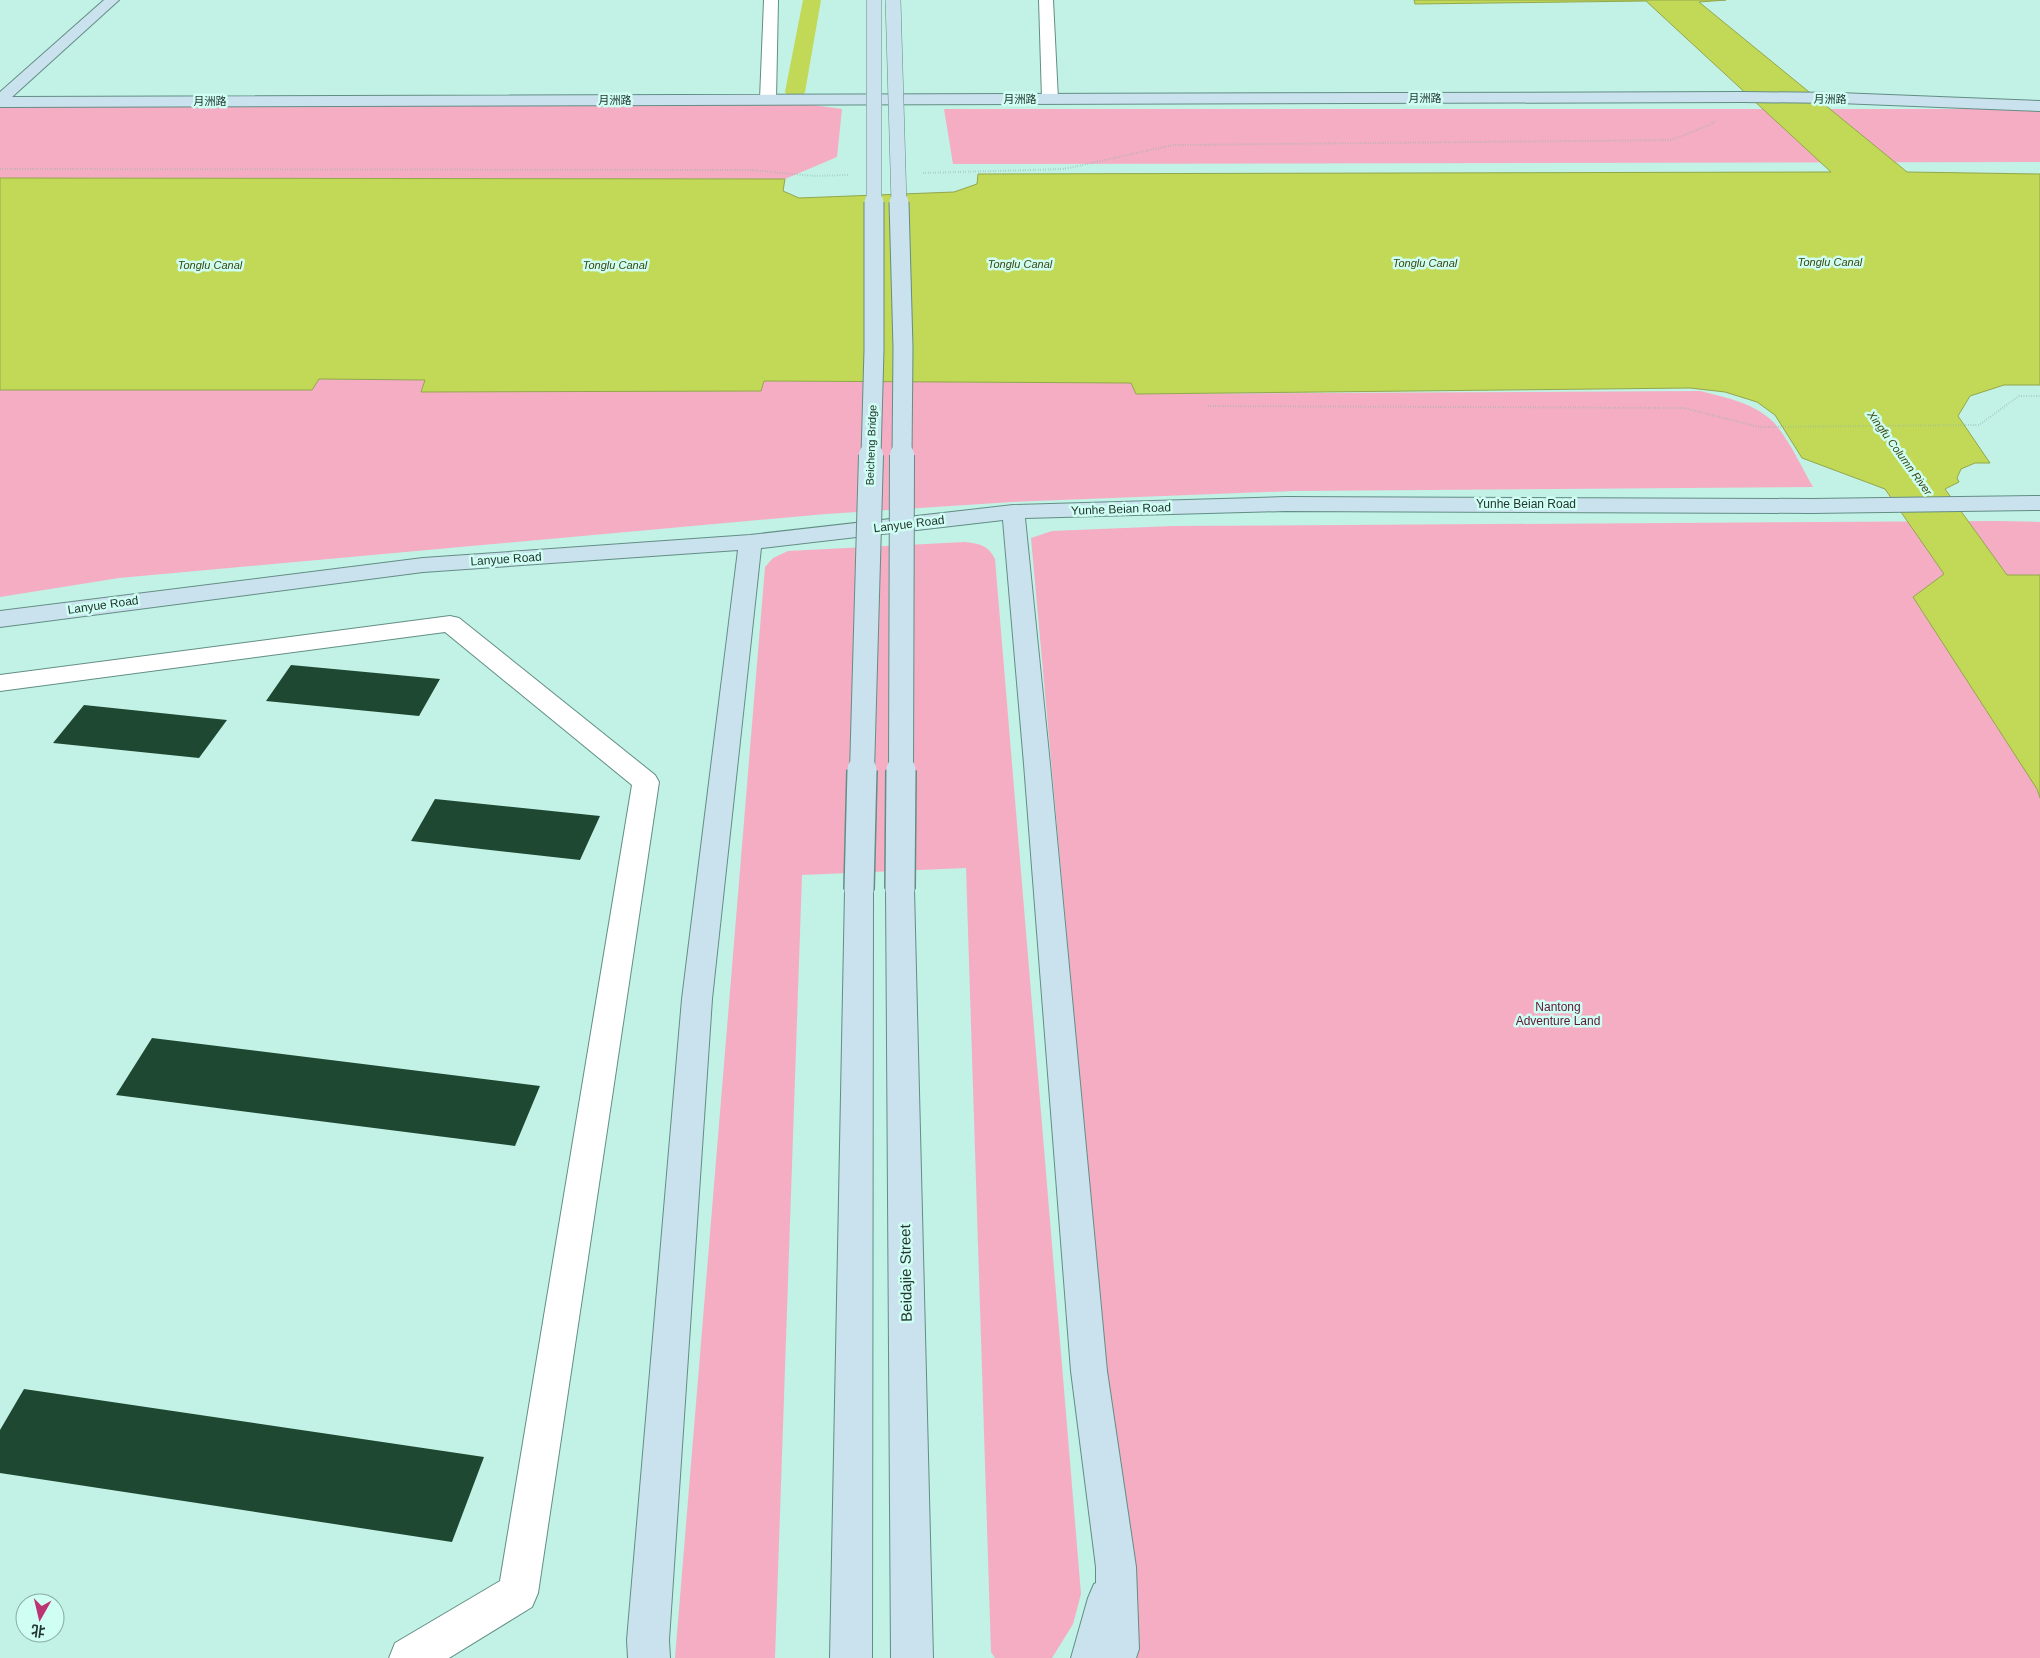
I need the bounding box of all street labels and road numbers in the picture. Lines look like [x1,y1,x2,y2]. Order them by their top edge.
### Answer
street label: 月洲路 [1409,92,1442,104]
street label: 月洲路 [1004,93,1037,105]
street label: 月洲路 [1813,93,1847,105]
street label: 月洲路 [599,94,632,106]
street label: 月洲路 [194,95,227,107]
street label: Beicheng Bridge [864,404,878,486]
street label: Yunhe Beian Road [1476,497,1576,511]
street label: Yunhe Beian Road [1071,500,1171,518]
street label: Lanyue Road [873,513,945,535]
street label: Lanyue Road [470,550,542,568]
street label: Lanyue Road [67,593,139,617]
street label: Beidajie Street [896,1223,915,1322]

